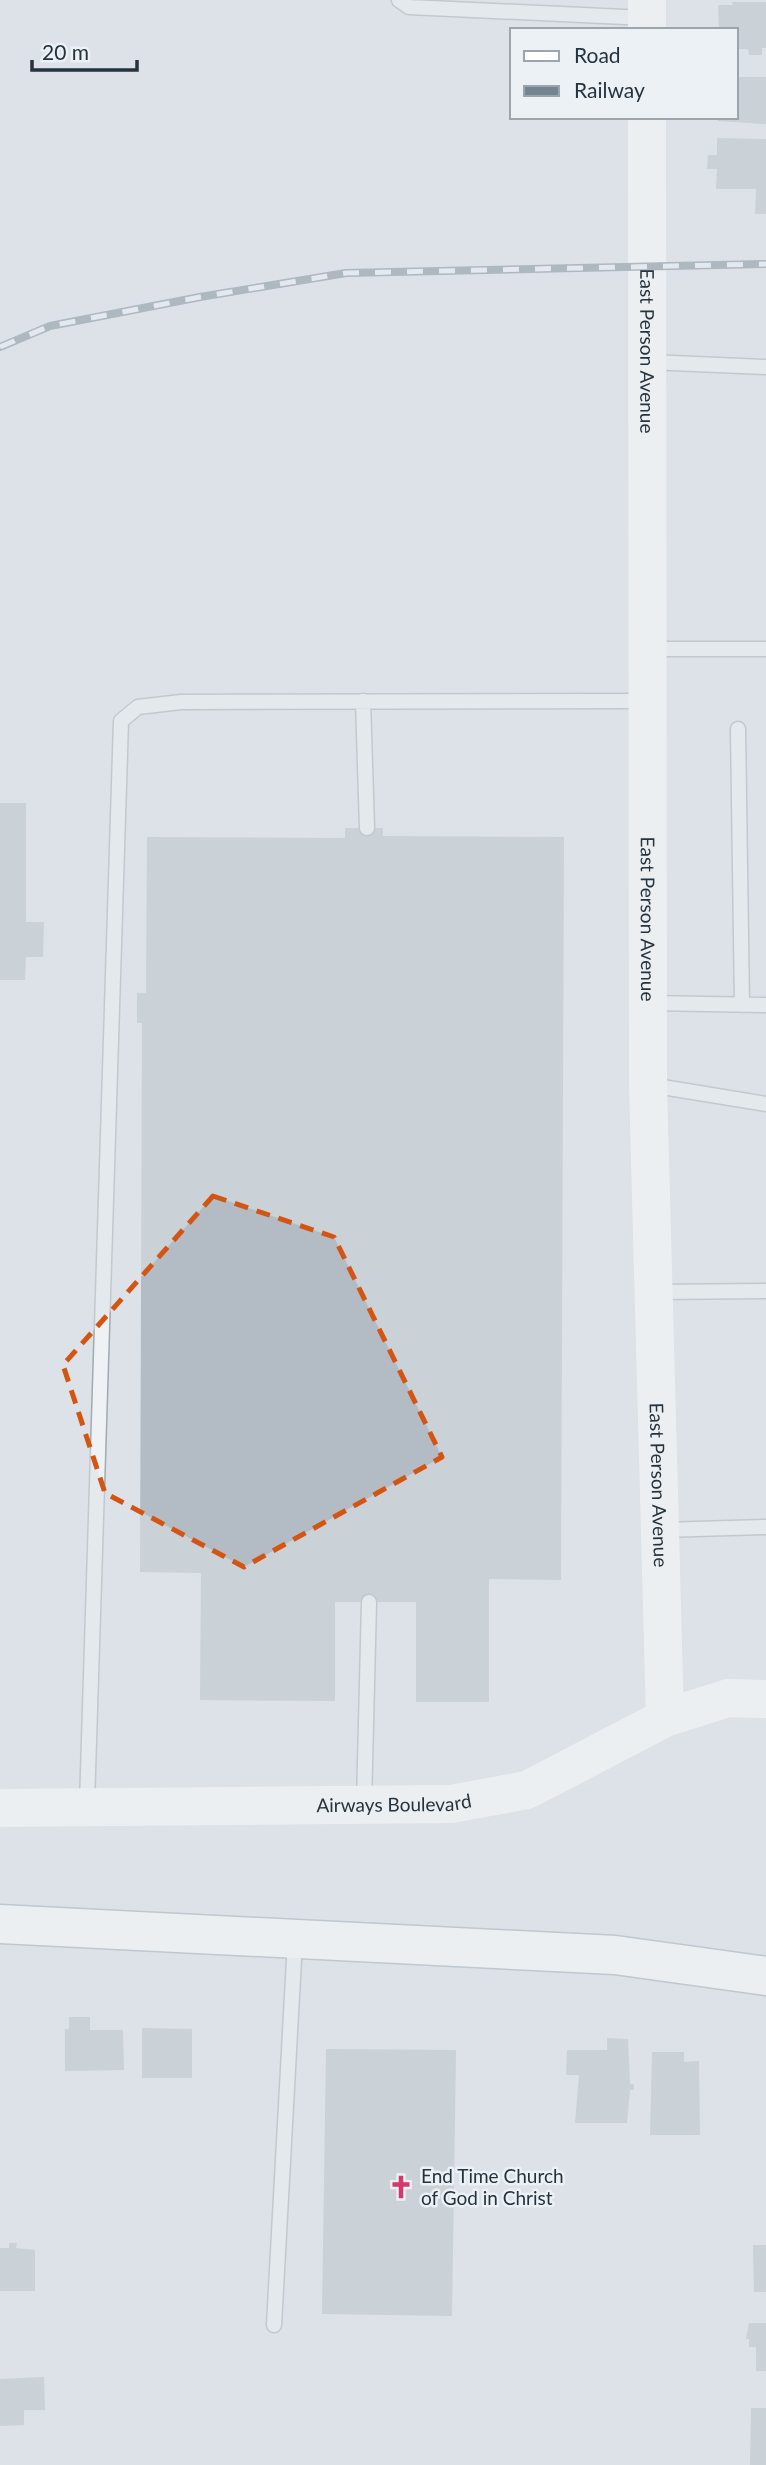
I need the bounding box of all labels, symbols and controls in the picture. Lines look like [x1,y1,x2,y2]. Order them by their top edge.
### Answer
scale bar [32,28,136,72]
legend [510,28,738,119]
text: 20 m [42,39,89,64]
text: Road [574,42,621,67]
text: Railway [574,77,645,102]
street label: East Person Avenue [636,269,659,433]
street label: East Person Avenue [637,837,660,1001]
street label: East Person Avenue [646,1402,673,1568]
street label: Airways Boulevard [316,1788,473,1816]
place label: End Time Church of God in Christ [421,2164,564,2209]
church icon: End Time Church of God in Christ [387,2173,415,2201]

